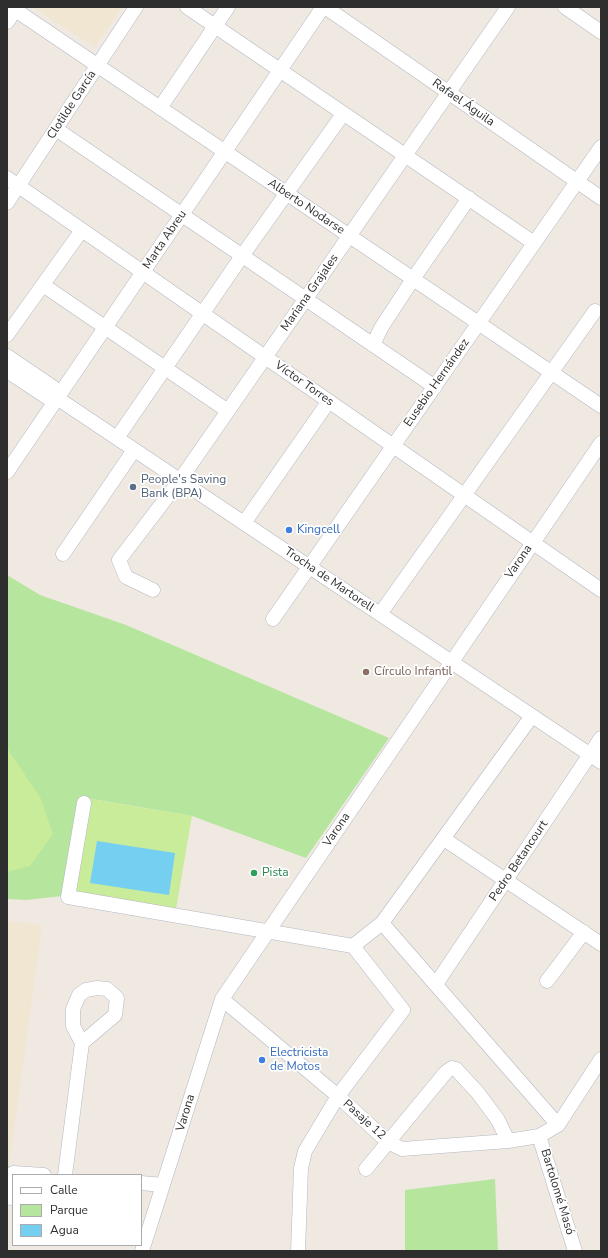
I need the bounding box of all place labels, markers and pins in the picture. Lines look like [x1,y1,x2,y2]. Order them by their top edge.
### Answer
place label: People's Saving Bank (BPA) [141,473,226,501]
marker: People's Saving Bank (BPA) [128,482,138,492]
place label: Kingcell [297,523,340,537]
marker: Kingcell [284,525,294,535]
place label: Círculo Infantil [374,665,452,679]
marker: Círculo Infantil [361,667,371,677]
place label: Pista [262,866,289,880]
marker: Pista [249,868,259,878]
place label: Electricista de Motos [270,1046,328,1074]
marker: Electricista de Motos [257,1055,267,1065]

